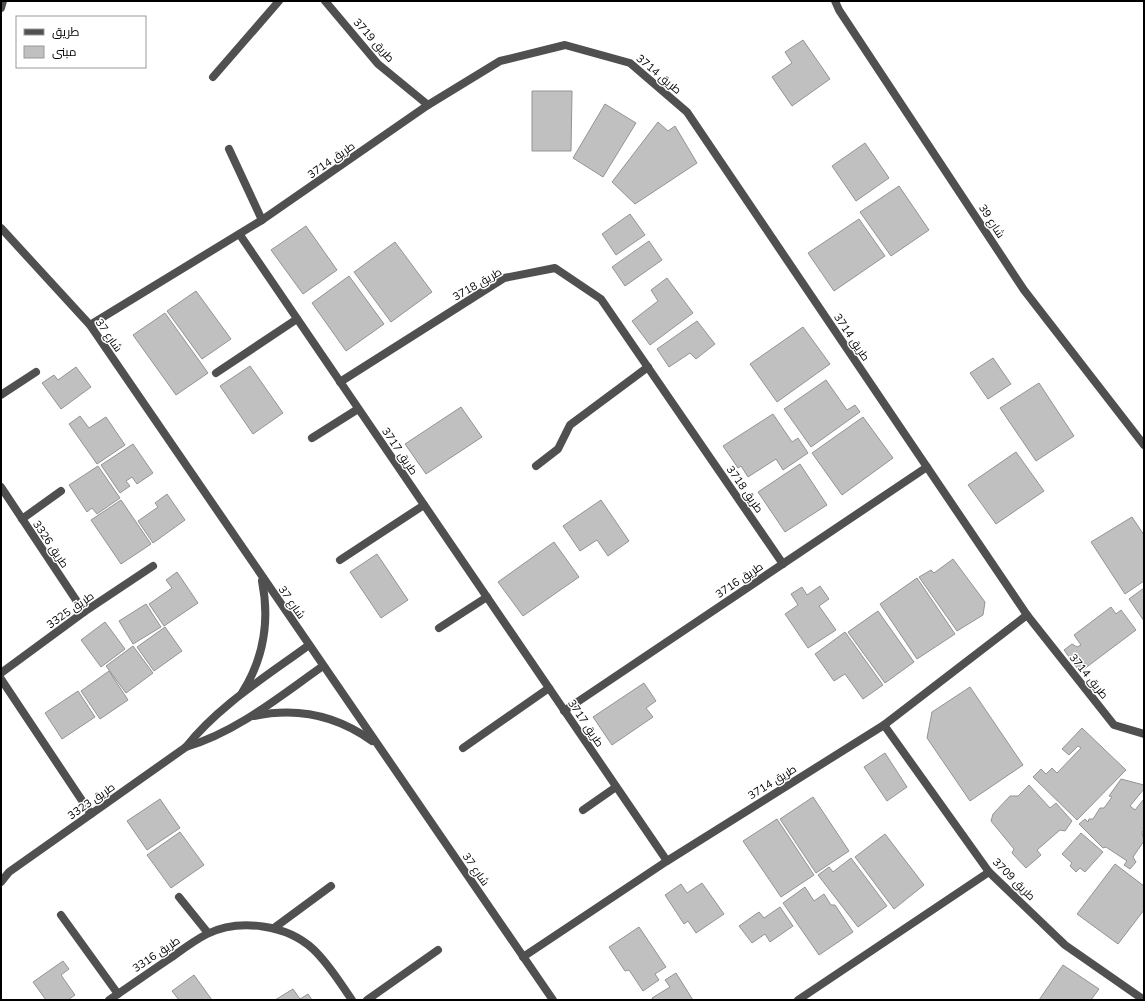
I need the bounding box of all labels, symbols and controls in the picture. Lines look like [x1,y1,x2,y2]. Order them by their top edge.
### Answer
street label: طريق 3719 [351,15,397,65]
legend [16,16,146,68]
text: طريق [52,24,80,39]
text: مبنى [52,44,77,59]
street label: طريق 3714 [634,51,684,97]
street label: طريق 3714 [305,139,357,181]
street label: شارع 39 [975,202,1008,241]
street label: طريق 3718 [450,264,504,304]
street label: طريق 3714 [831,311,873,363]
street label: شارع 37 [92,316,125,355]
street label: طريق 3717 [379,425,421,477]
street label: طريق 3718 [724,463,766,515]
street label: طريق 3326 [30,518,72,570]
street label: طريق 3716 [713,559,765,601]
street label: شارع 37 [275,583,308,622]
street label: طريق 3325 [44,589,96,631]
street label: طريق 3714 [1066,650,1112,702]
street label: طريق 3717 [565,697,607,749]
street label: طريق 3714 [745,762,799,802]
street label: طريق 3323 [65,780,117,822]
street label: شارع 37 [459,850,492,889]
street label: طريق 3709 [990,855,1038,903]
street label: طريق 3316 [130,933,182,975]

